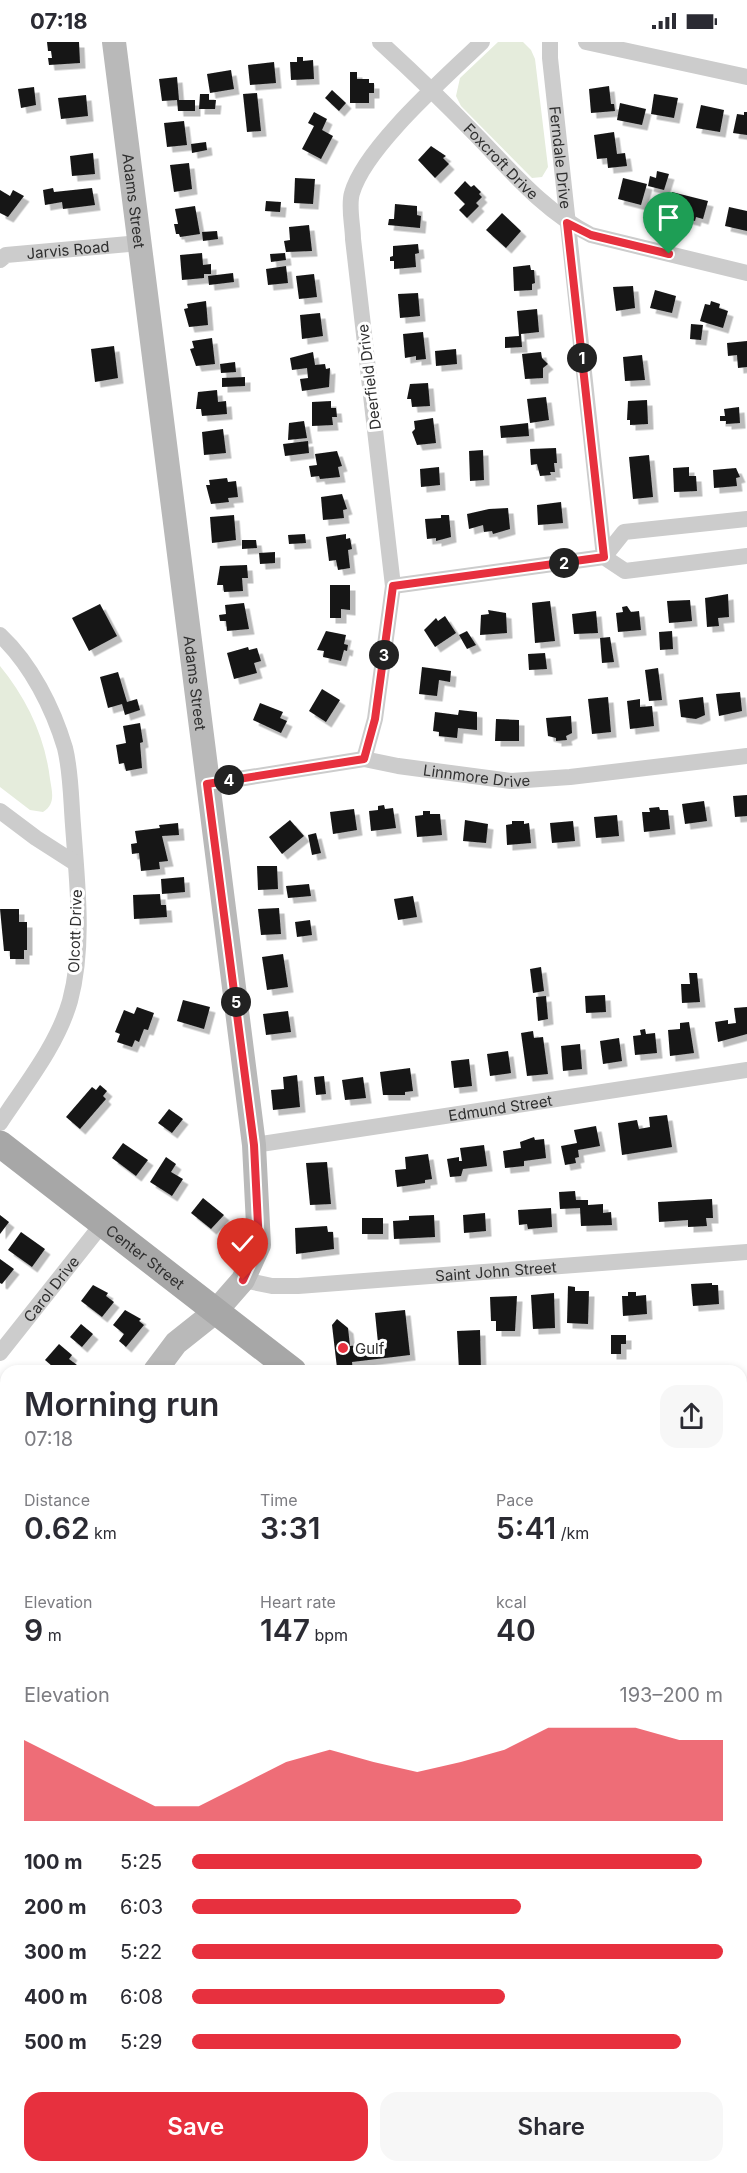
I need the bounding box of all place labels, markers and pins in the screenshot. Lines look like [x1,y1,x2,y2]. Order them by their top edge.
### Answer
pin [643,192,694,254]
pin: 1 [567,343,597,373]
pin: 2 [549,548,579,578]
pin: 3 [369,640,399,670]
pin: 4 [214,765,244,795]
pin: 5 [221,987,251,1017]
pin [217,1218,268,1280]
place label: Gulf [355,1339,385,1358]
marker: Gulf [336,1341,350,1355]

